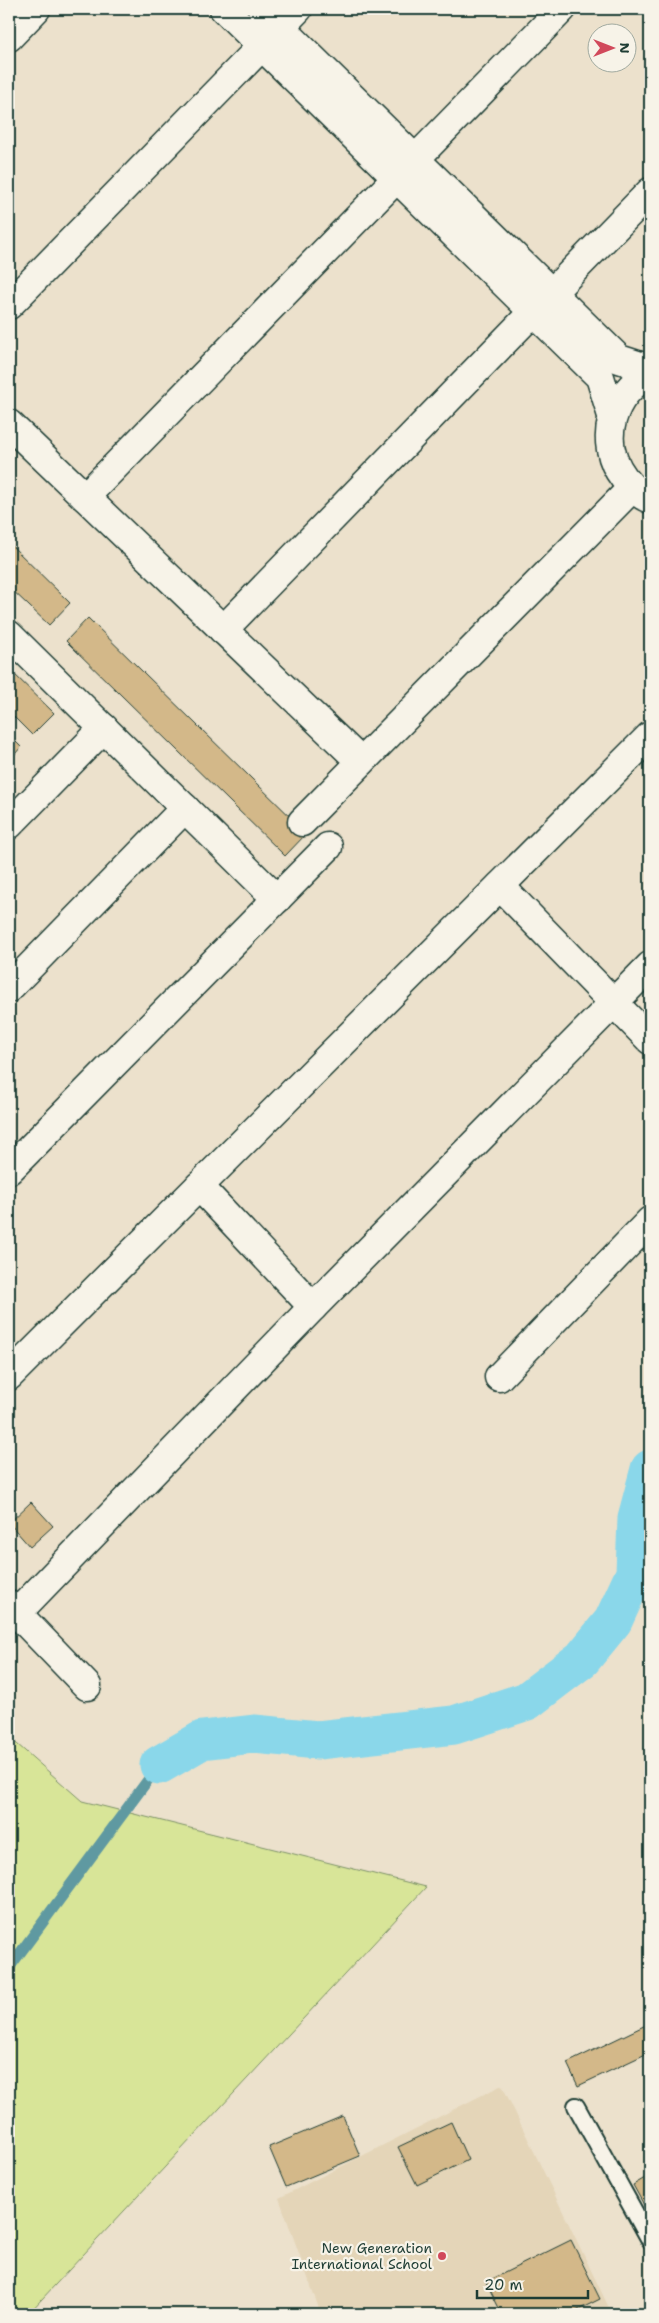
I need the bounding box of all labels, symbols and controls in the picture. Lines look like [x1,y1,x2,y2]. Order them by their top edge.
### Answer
north arrow [586,22,636,72]
text: N [616,42,634,54]
place label: New Generation International School [291,2239,433,2273]
marker: New Generation International School [436,2250,448,2262]
scale bar [477,2268,588,2300]
text: 20 m [484,2275,523,2295]

